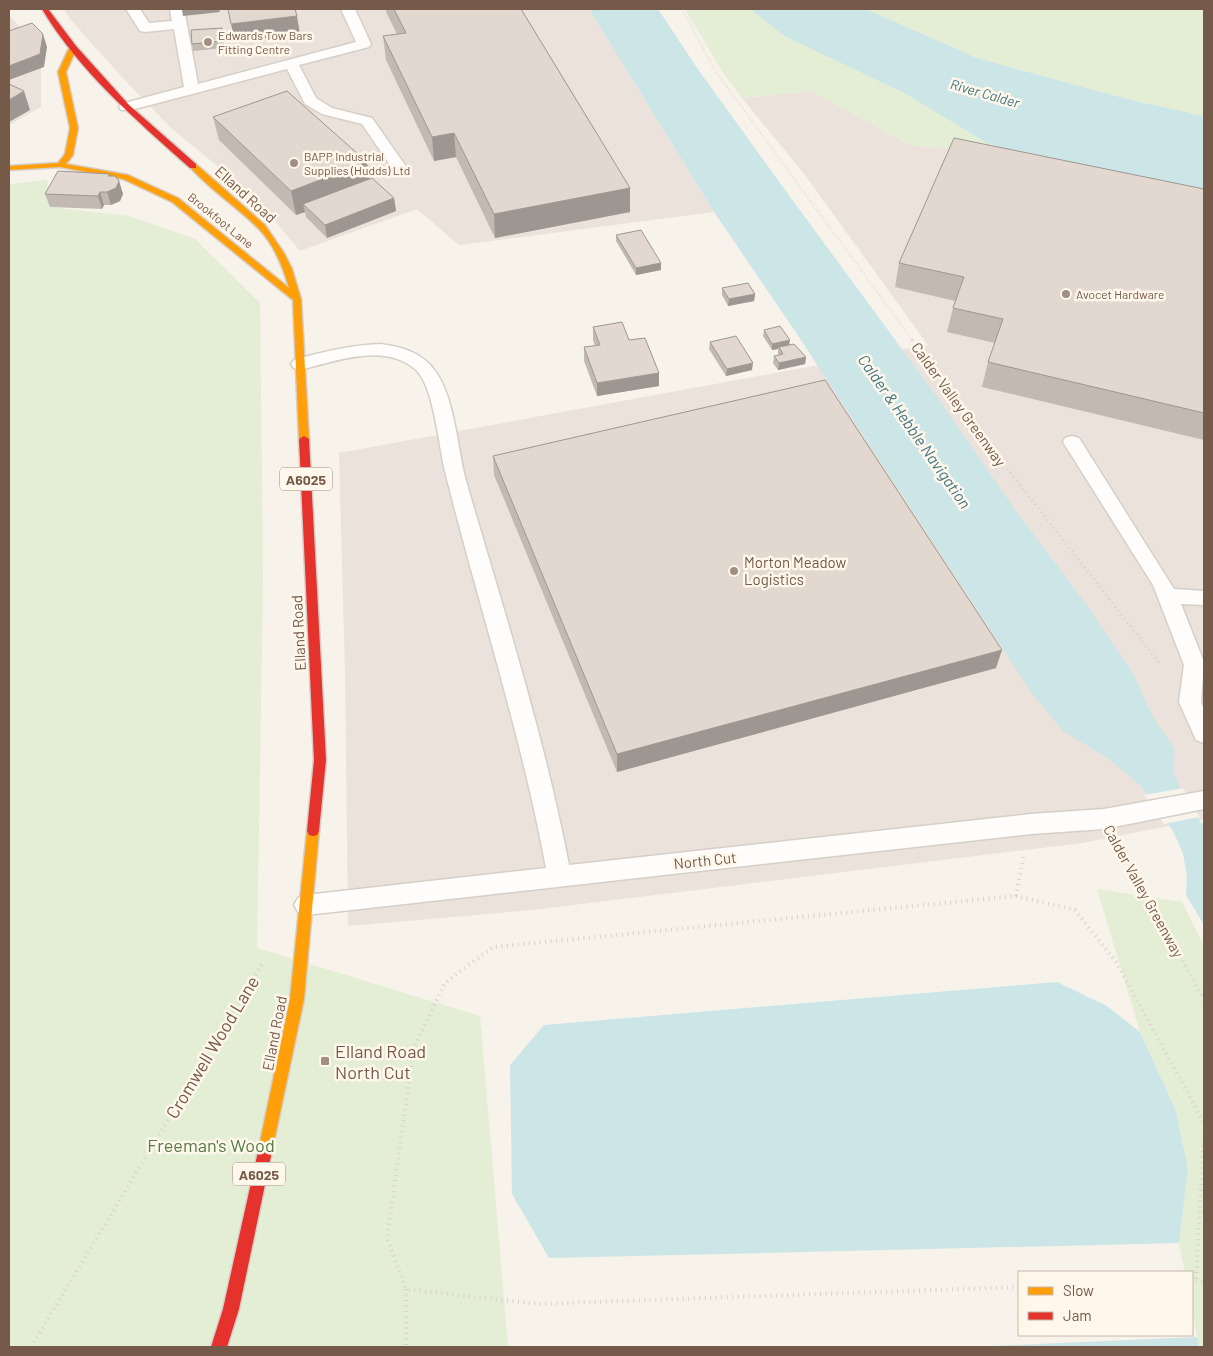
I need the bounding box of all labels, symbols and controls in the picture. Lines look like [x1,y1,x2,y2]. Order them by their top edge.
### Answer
place label: Edwards Tow Bars Fitting Centre [218,28,313,56]
marker: Edwards Tow Bars Fitting Centre [202,36,214,48]
water label: River Calder [948,75,1023,111]
place label: BAPP Industrial Supplies (Hudds) Ltd [304,149,410,177]
marker: BAPP Industrial Supplies (Hudds) Ltd [288,157,300,169]
street label: Elland Road [212,162,280,226]
street label: Brookfoot Lane [185,189,257,251]
place label: Avocet Hardware [1076,287,1164,301]
marker: Avocet Hardware [1060,288,1072,300]
street label: Calder Valley Greenway [908,339,1010,470]
water label: Calder & Hebble Navigation [854,350,976,512]
road number: A6025 [280,468,332,490]
place label: Morton Meadow Logistics [744,553,846,588]
marker: Morton Meadow Logistics [728,565,740,577]
street label: Elland Road [287,595,309,671]
street label: Calder Valley Greenway [1100,822,1188,961]
street label: North Cut [673,848,737,872]
street label: Cromwell Wood Lane [161,972,263,1122]
street label: Elland Road [258,994,290,1072]
place label: Elland Road North Cut [335,1040,426,1083]
marker: Elland Road North Cut [319,1055,331,1067]
park label: Freeman's Wood [147,1134,275,1156]
road number: A6025 [233,1162,285,1186]
legend [1018,1271,1193,1336]
text: Slow [1063,1281,1094,1299]
text: Jam [1063,1306,1092,1324]

